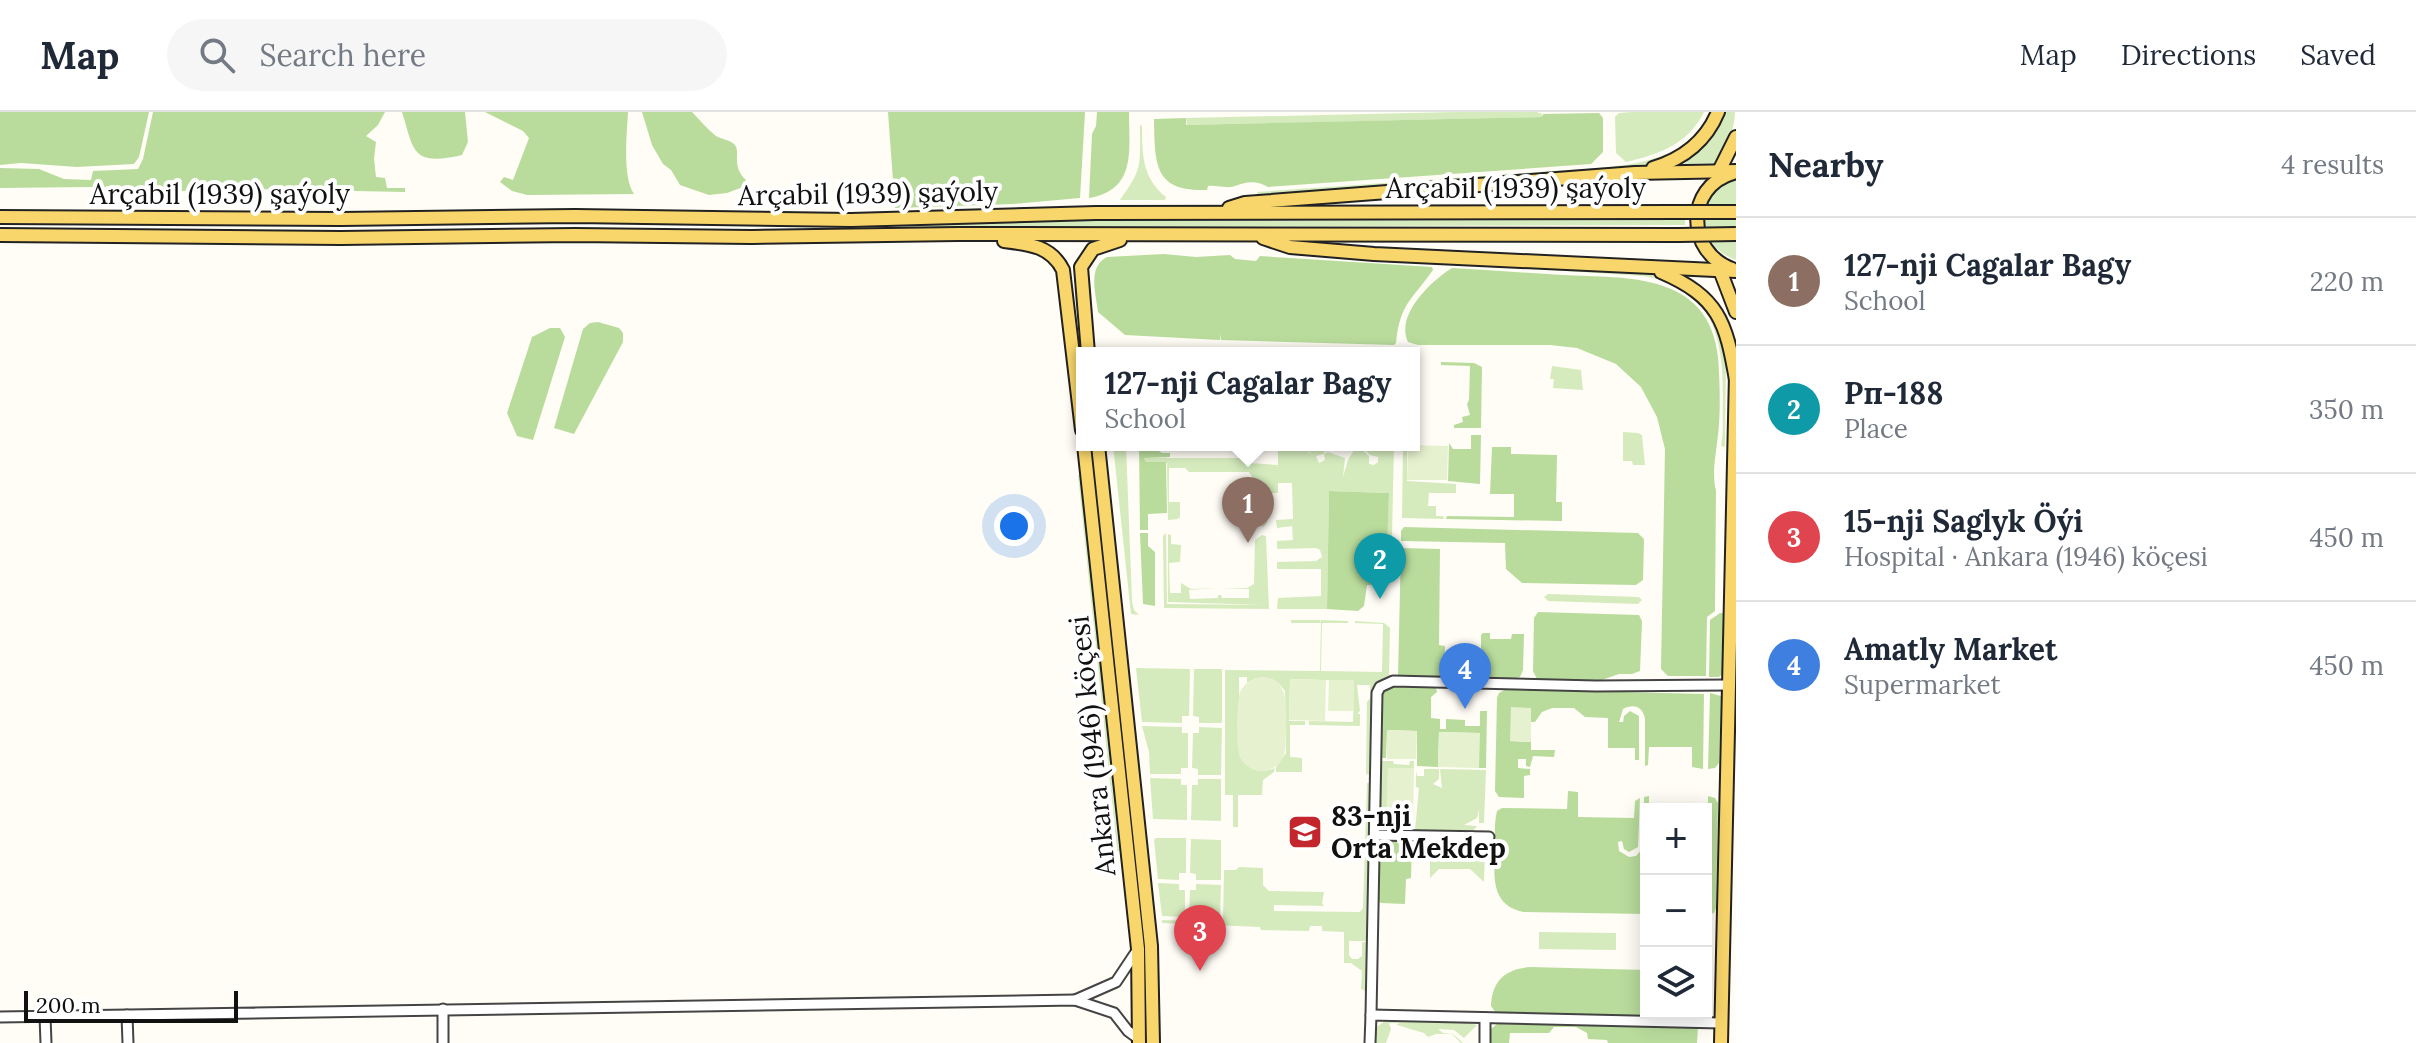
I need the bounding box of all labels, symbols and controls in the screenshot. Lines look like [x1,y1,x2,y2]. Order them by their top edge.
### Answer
search box [167,19,727,91]
text: Map [40,31,119,79]
icon: search [195,33,239,77]
text: Search here [259,36,426,74]
text: Map [2020,37,2077,73]
text: Directions [2121,37,2256,73]
text: Saved [2300,37,2376,73]
text: Nearby [1768,143,1884,186]
text: 4 results [2281,148,2384,181]
street label: Arçabil (1939) şaýoly [1385,170,1646,206]
street label: Arçabil (1939) şaýoly [737,173,999,213]
street label: Arçabil (1939) şaýoly [89,176,350,212]
text: 127-nji Cagalar Bagy [1844,246,2131,284]
text: 1 [1789,265,1799,298]
text: 220 m [2310,265,2384,298]
text: School [1844,284,1926,317]
popup [1076,347,1420,451]
text: 127-nji Cagalar Bagy [1104,364,1392,402]
text: Рп-188 [1844,374,1943,412]
text: 2 [1787,393,1801,426]
text: 350 m [2309,393,2384,426]
text: School [1104,402,1186,435]
text: Place [1844,412,1908,445]
pin: 1 [1222,477,1274,543]
text: 15-nji Saglyk Öýi [1844,502,2083,540]
your location [994,506,1034,546]
text: 3 [1787,521,1801,554]
text: 450 m [2310,521,2384,554]
pin: 2 [1354,533,1406,599]
text: Hospital · Ankara (1946) köçesi [1844,540,2208,573]
street label: Ankara (1946) köçesi [1060,614,1124,879]
text: Amatly Market [1844,630,2057,668]
pin: 4 [1439,643,1491,709]
text: 4 [1787,649,1801,682]
text: 450 m [2310,649,2384,682]
text: Supermarket [1844,668,2001,701]
place label: 83-nji Orta Mekdep [1331,798,1506,866]
map controls [1640,803,1712,1019]
button: + [1640,803,1712,875]
school or university icon: 83-nji Orta Mekdep [1286,813,1324,851]
button: − [1640,875,1712,947]
pin: 3 [1174,905,1226,971]
button: layers [1640,947,1712,1019]
scale bar [24,987,238,1023]
text: 200 m [36,991,101,1019]

